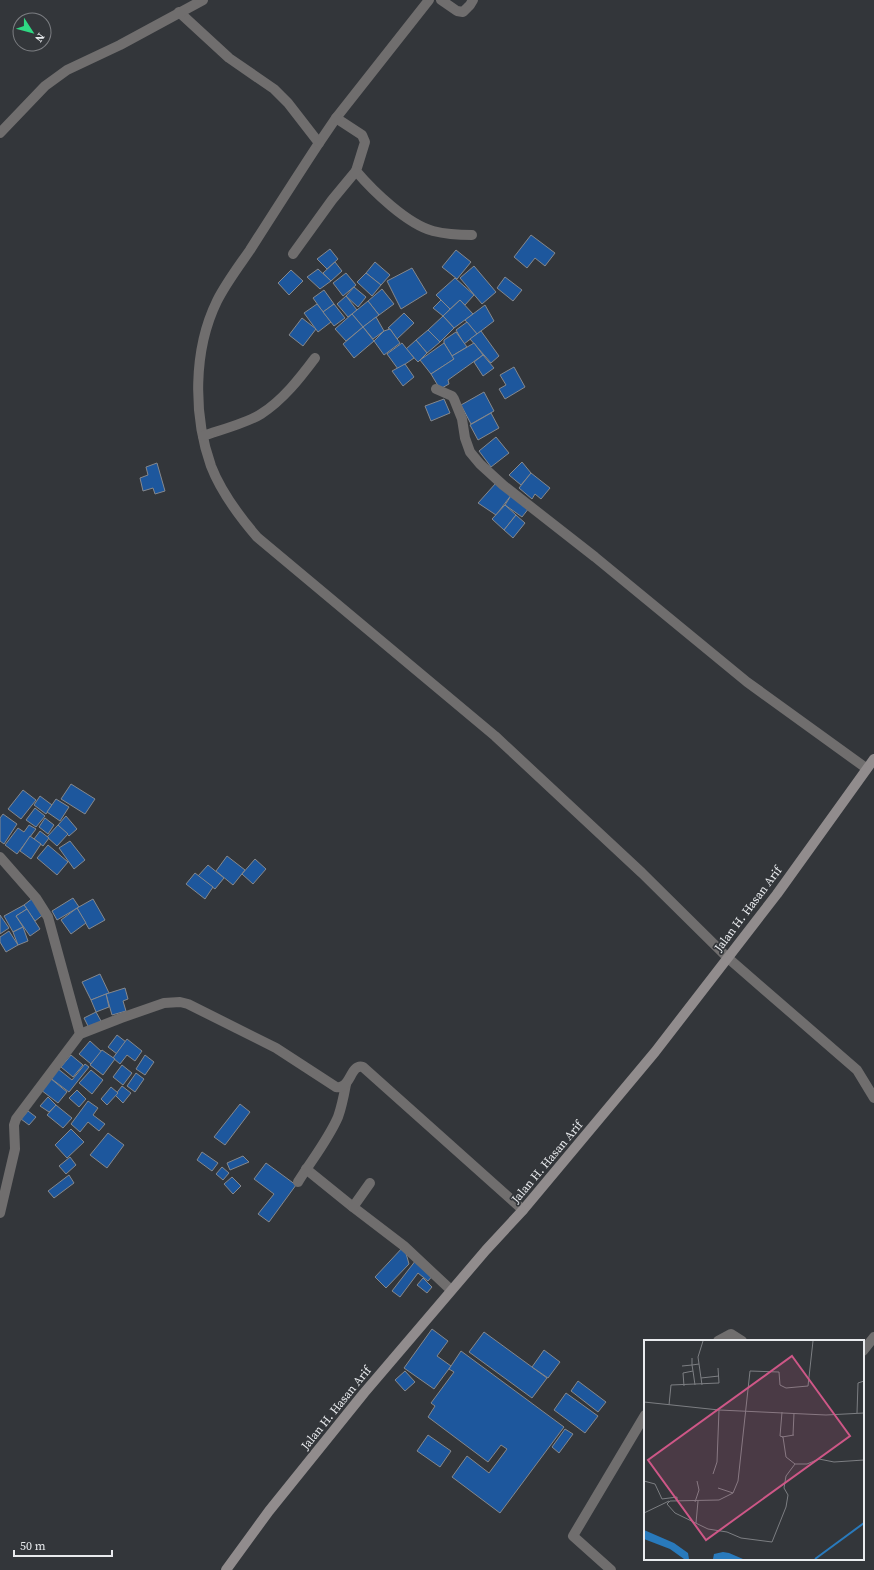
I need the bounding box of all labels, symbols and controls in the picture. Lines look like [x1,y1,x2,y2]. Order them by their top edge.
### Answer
north arrow [12,12,52,52]
text: N [31,30,48,45]
street label: Jalan H. Hasan Arif [710,862,787,956]
street label: Jalan H. Hasan Arif [507,1116,587,1207]
inset map [644,1340,864,1560]
street label: Jalan H. Hasan Arif [297,1361,376,1454]
scale bar [14,1532,112,1558]
text: 50 m [20,1538,46,1554]

